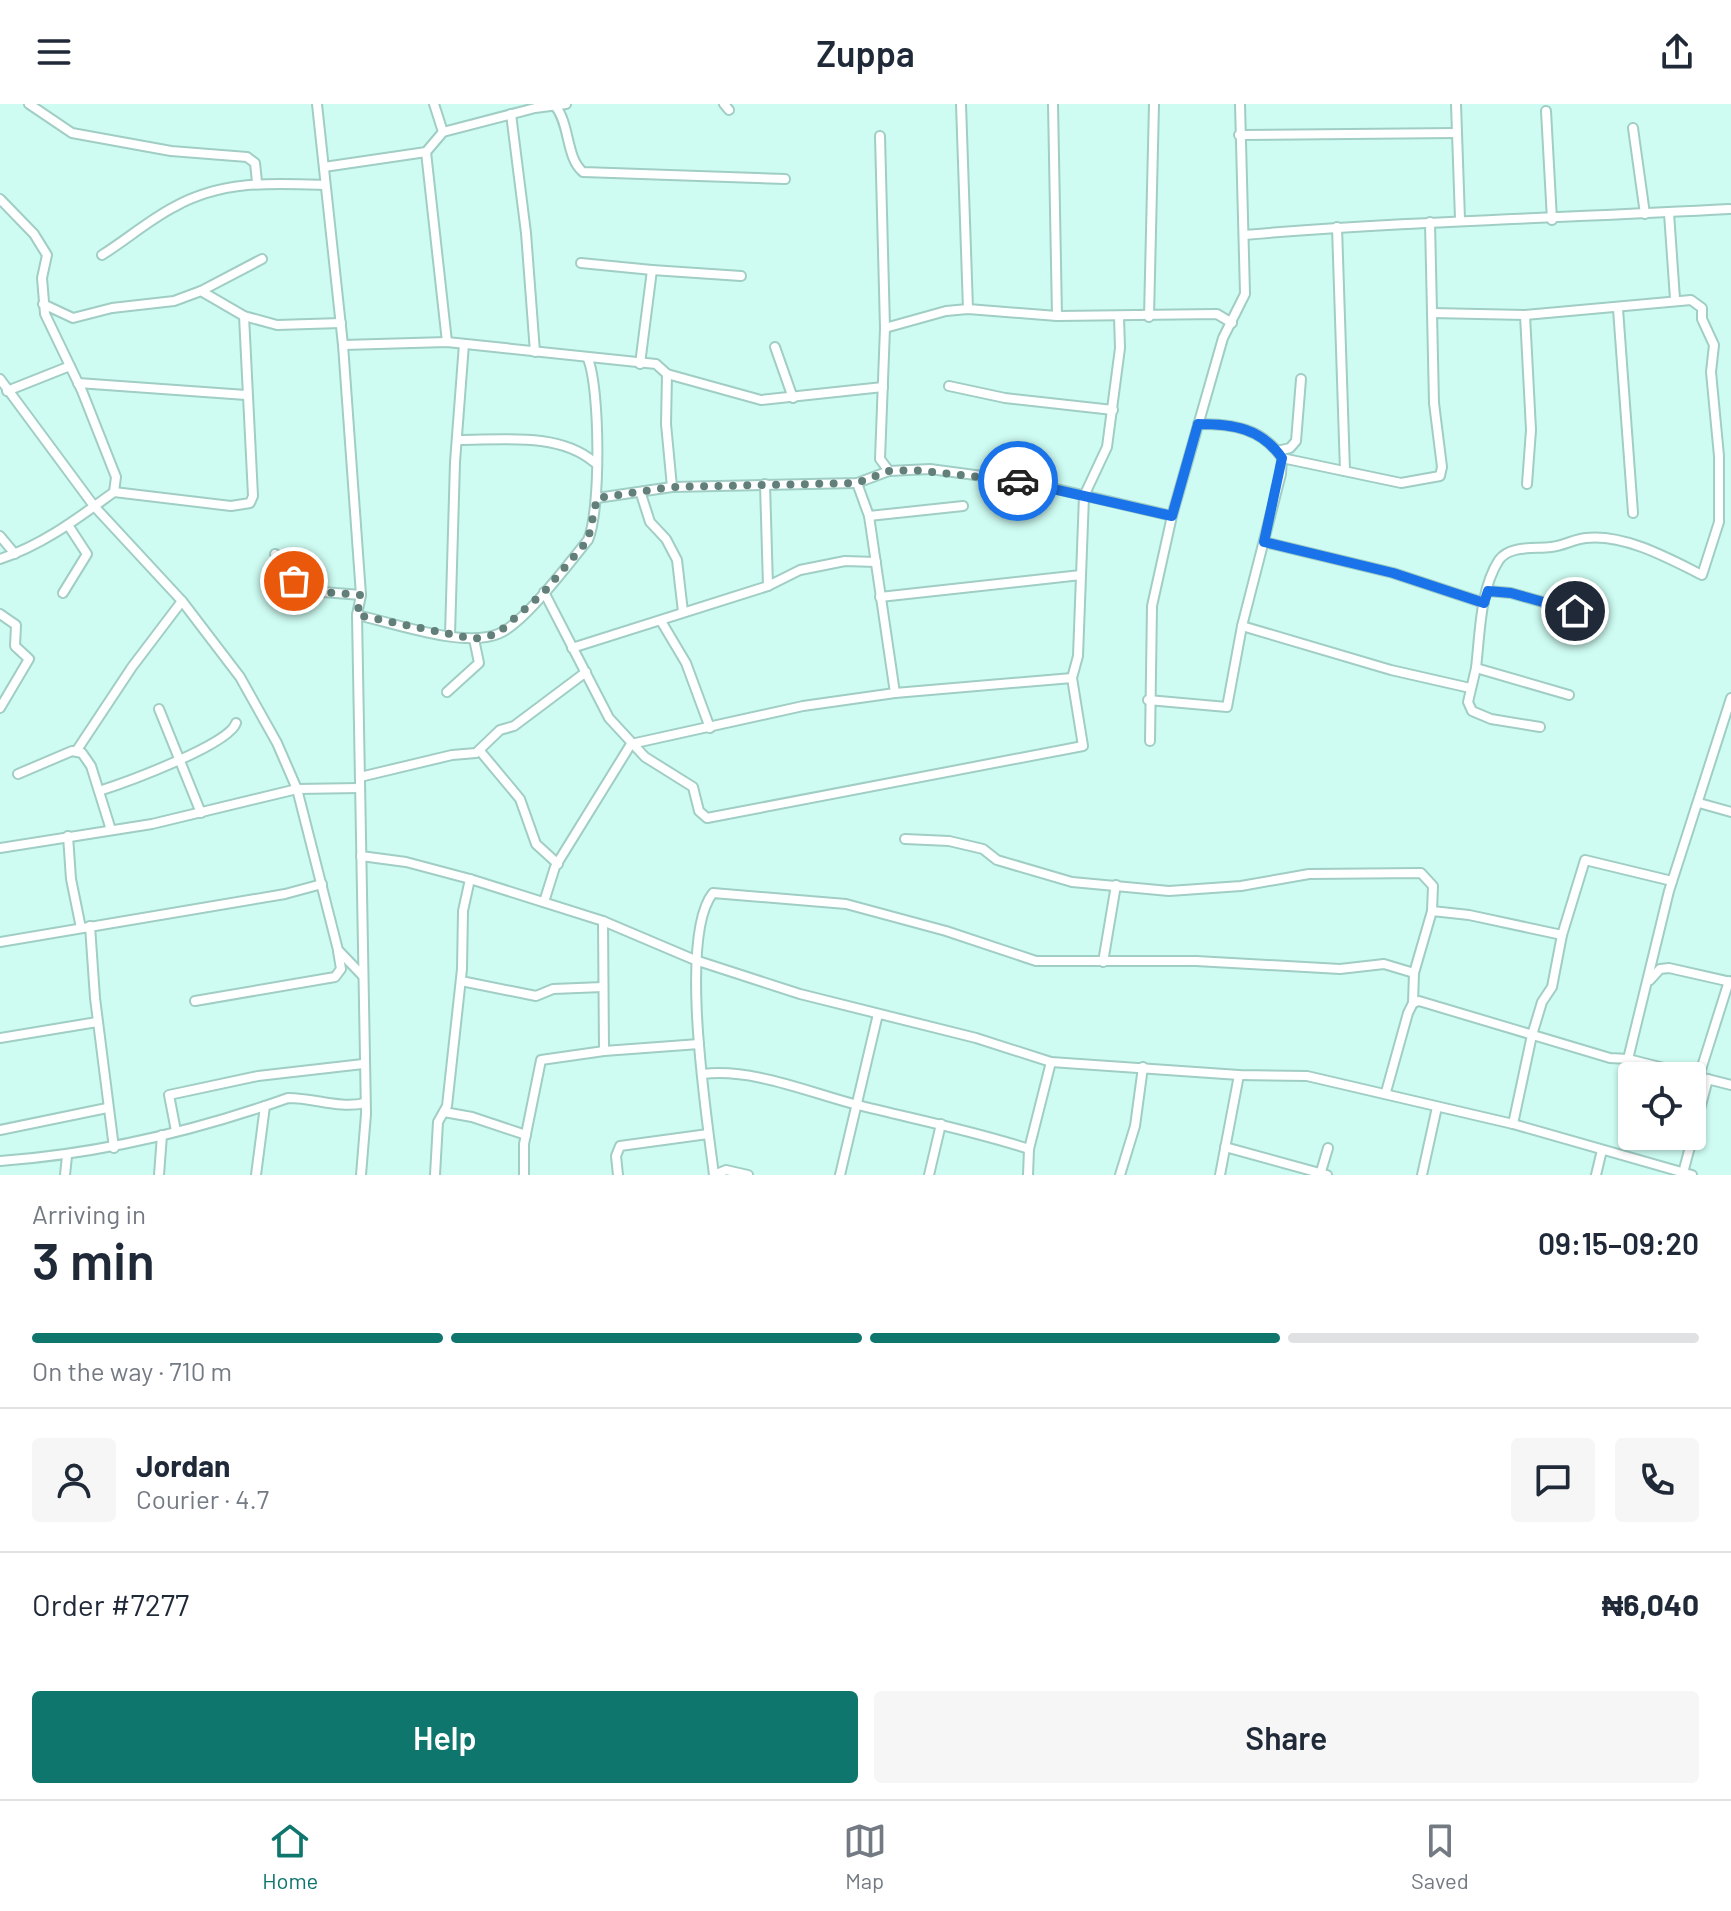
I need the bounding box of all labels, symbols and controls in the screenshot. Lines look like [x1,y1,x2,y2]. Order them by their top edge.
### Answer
icon: menu [32,30,76,74]
icon: share [1655,30,1699,74]
text: Zuppa [816,31,915,74]
courier [978,441,1058,521]
icon: car [996,459,1040,503]
pin [260,547,328,615]
icon: bag [272,559,316,603]
pin [1541,577,1609,645]
icon: home [1553,589,1597,633]
map controls [1618,1062,1706,1150]
button: locate [1618,1062,1706,1150]
text: Arriving in [32,1198,146,1229]
text: 09:15–09:20 [1538,1225,1699,1261]
text: 3 min [32,1228,155,1290]
text: On the way · 710 m [32,1355,232,1386]
button: person [32,1438,116,1522]
button: chat [1511,1438,1595,1522]
button: phone [1615,1438,1699,1522]
text: Jordan [136,1447,231,1483]
text: Courier · 4.7 [136,1483,269,1514]
text: Order #7277 [32,1586,189,1622]
text: ₦6,040 [1602,1586,1699,1622]
button: Help [32,1691,858,1783]
button: Share [874,1691,1699,1783]
tab: Home [262,1819,318,1893]
tab: Map [843,1819,887,1893]
tab: Saved [1411,1819,1469,1893]

